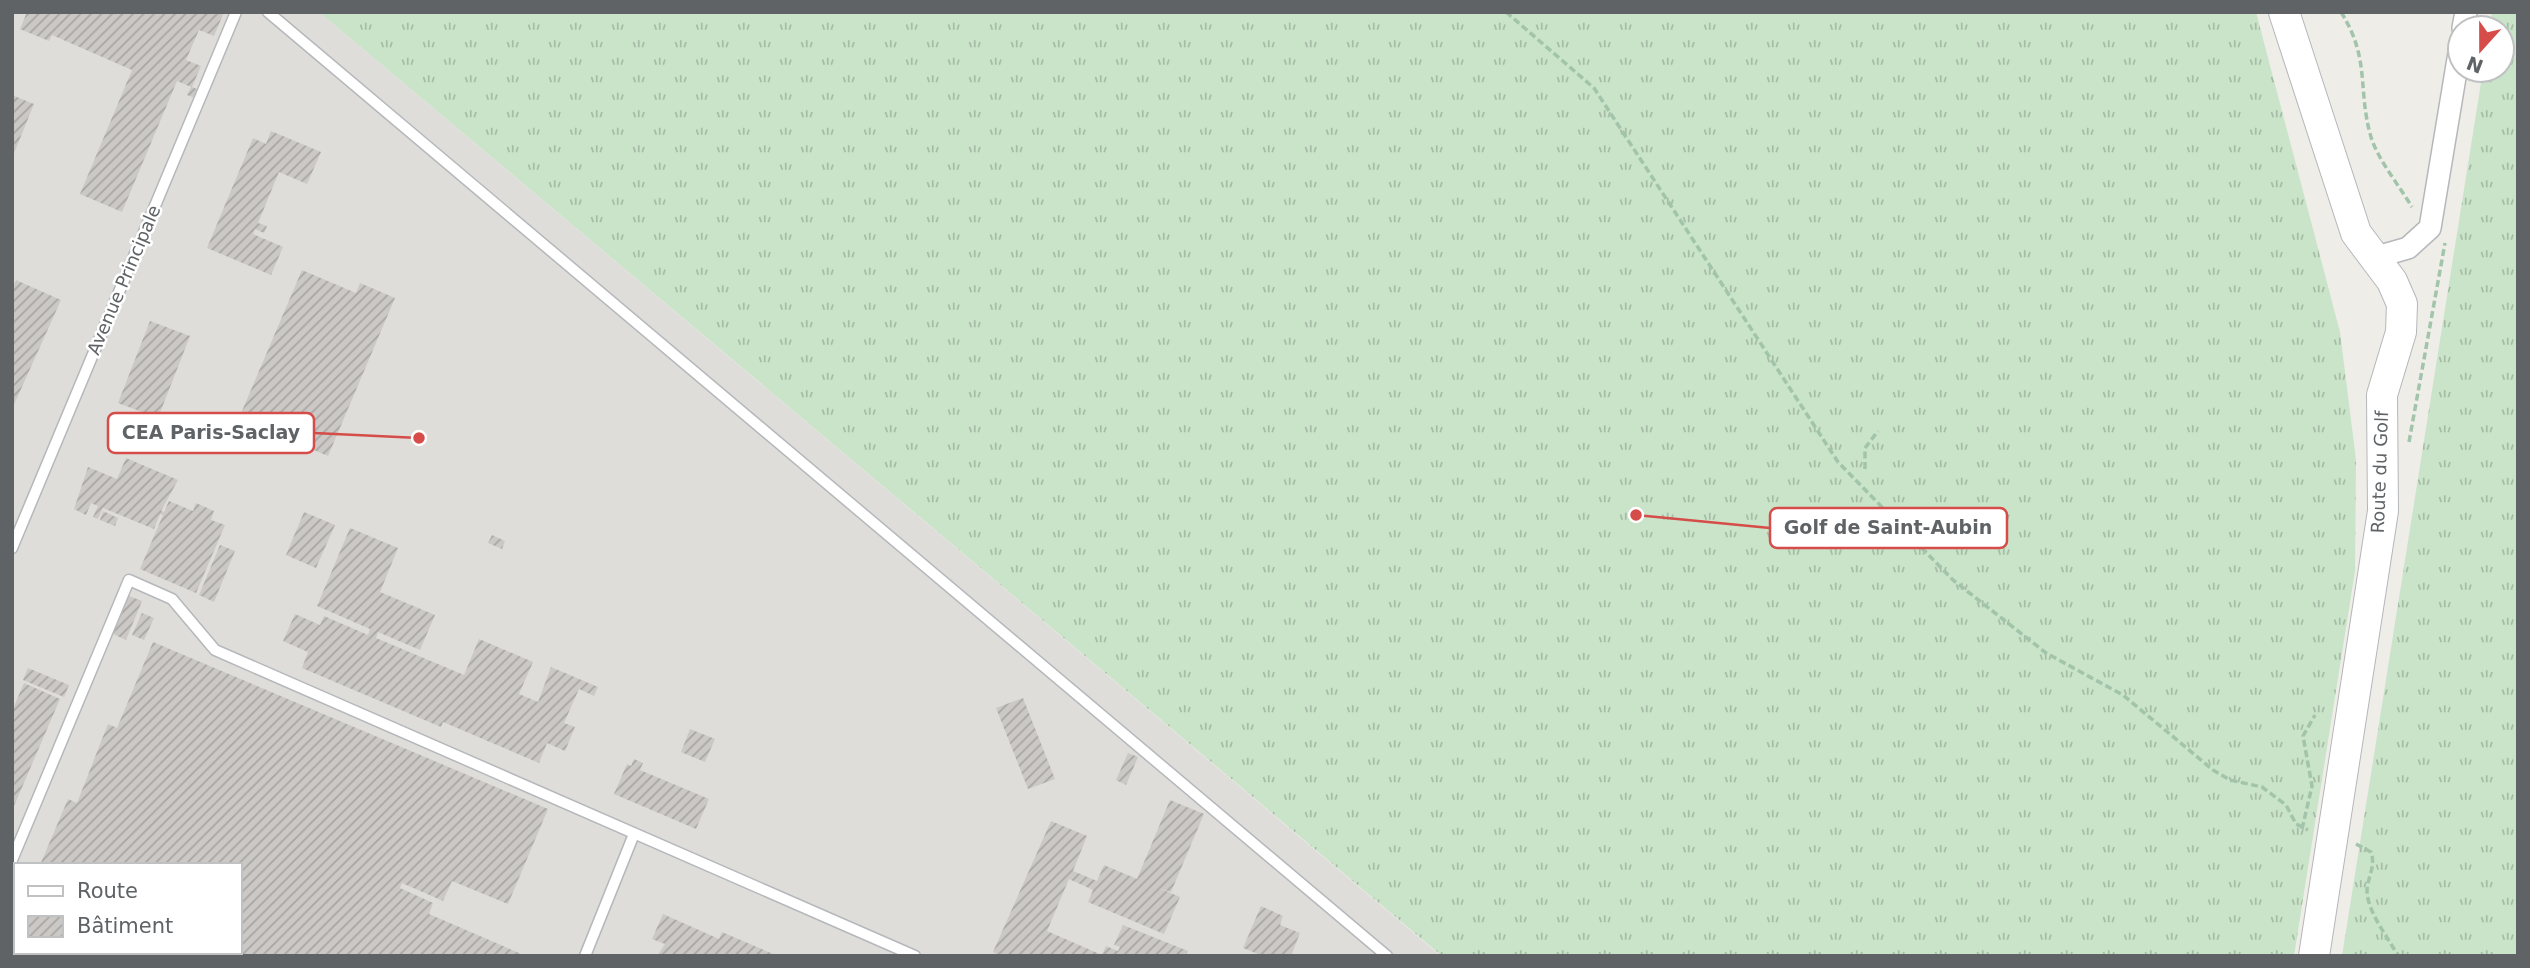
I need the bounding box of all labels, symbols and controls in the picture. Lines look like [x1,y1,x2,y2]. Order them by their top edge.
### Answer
north arrow [2446,14,2516,84]
text: N [2464,52,2486,78]
street label: Avenue Principale [83,202,165,358]
street label: Route du Golf [2367,410,2392,534]
callout: CEA Paris-Saclay [108,413,314,453]
text: CEA Paris-Saclay [122,421,301,443]
callout: Golf de Saint-Aubin [1770,508,2007,548]
text: Golf de Saint-Aubin [1784,516,1992,538]
legend [14,863,242,954]
text: Route [77,879,138,903]
text: Bâtiment [77,914,173,938]

